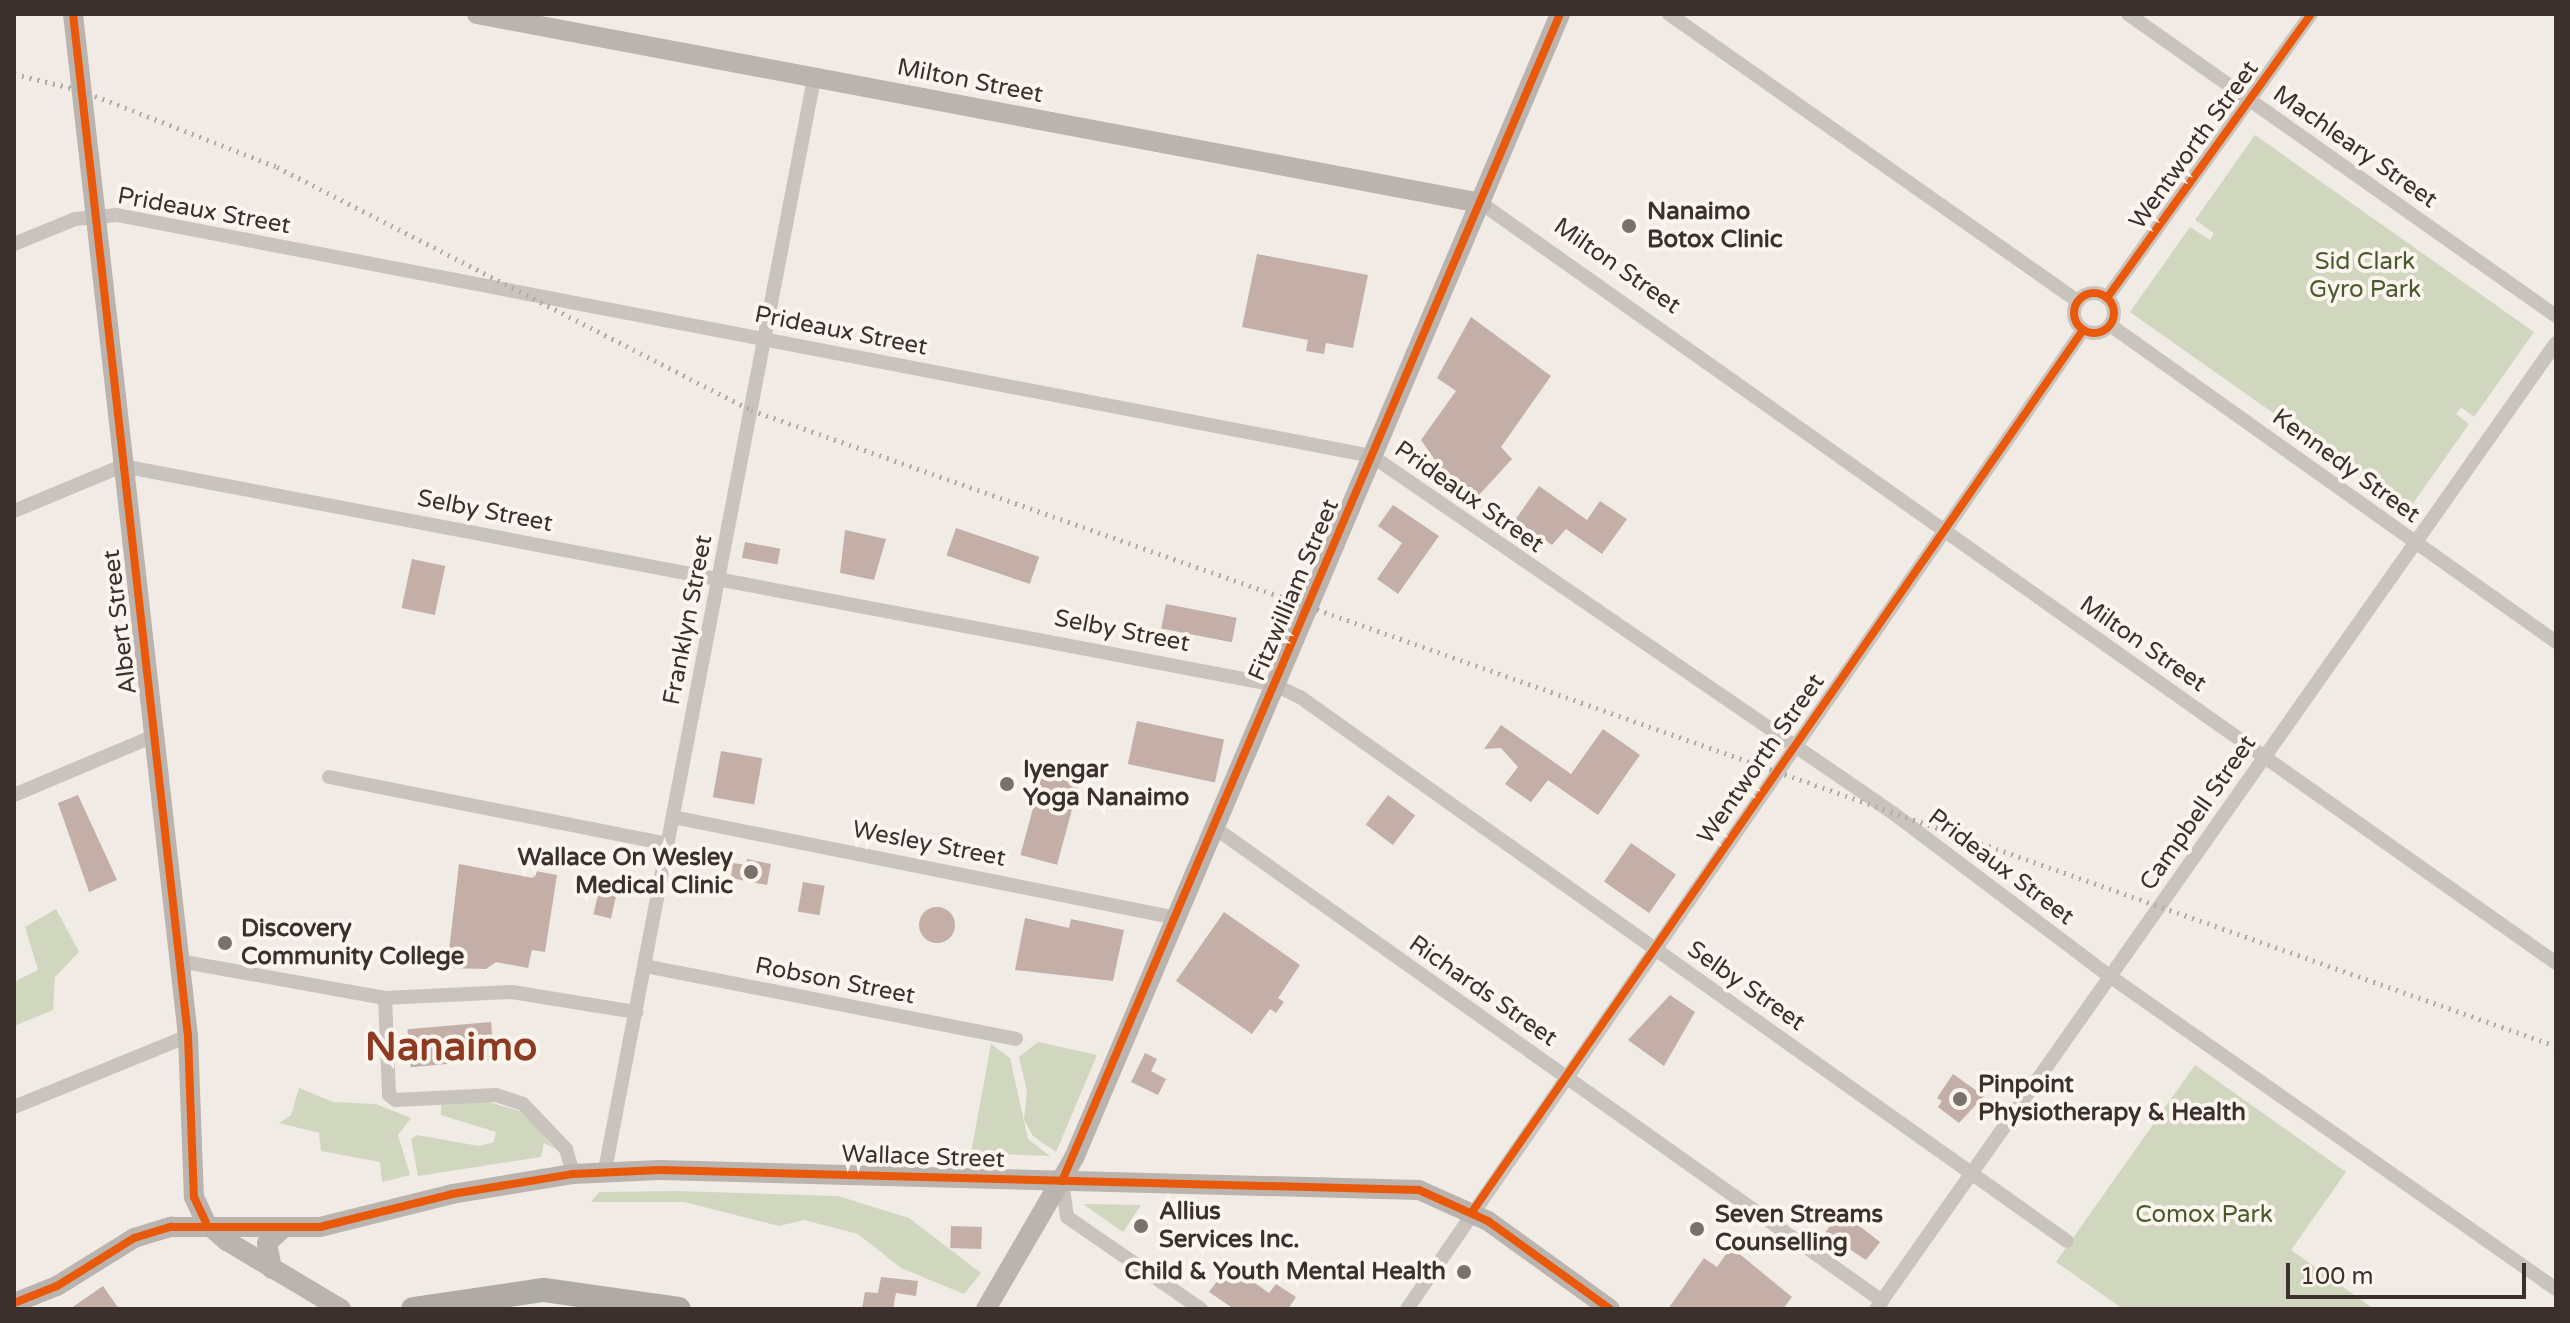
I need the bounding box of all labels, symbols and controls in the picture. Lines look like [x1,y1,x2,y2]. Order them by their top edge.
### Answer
street label: Milton Street [895,53,1045,109]
street label: Wentworth Street [2123,55,2265,235]
street label: Machleary Street [2267,80,2443,214]
street label: Prideaux Street [115,182,293,240]
place label: Nanaimo Botox Clinic [1647,198,1783,254]
street label: Milton Street [1548,212,1686,320]
marker: Nanaimo Botox Clinic [1618,215,1640,237]
park label: Sid Clark Gyro Park [2309,248,2421,304]
street label: Prideaux Street [752,300,930,362]
street label: Kennedy Street [2267,403,2425,529]
street label: Prideaux Street [1389,435,1549,559]
street label: Selby Street [415,484,555,538]
street label: Fitzwilliam Street [1243,495,1345,685]
street label: Franklyn Street [657,533,719,707]
street label: Albert Street [97,548,143,696]
street label: Milton Street [2074,590,2212,698]
street label: Selby Street [1052,604,1192,658]
street label: Wentworth Street [1691,668,1831,850]
street label: Campbell Street [2134,730,2262,896]
place label: Iyengar Yoga Nanaimo [1023,756,1189,812]
marker: Iyengar Yoga Nanaimo [998,775,1016,793]
street label: Prideaux Street [1922,803,2080,931]
street label: Wesley Street [850,815,1008,873]
place label: Wallace On Wesley Medical Clinic [518,844,733,900]
marker: Wallace On Wesley Medical Clinic [740,861,762,883]
place label: Discovery Community College [241,915,464,971]
street label: Richards Street [1403,929,1563,1053]
marker: Discovery Community College [216,934,234,952]
street label: Selby Street [1682,935,1810,1037]
street label: Robson Street [753,951,917,1011]
district label: Nanaimo [365,1023,537,1071]
place label: Pinpoint Physiotherapy & Health [1978,1071,2246,1127]
marker: Pinpoint Physiotherapy & Health [1949,1088,1971,1110]
street label: Wallace Street [841,1140,1005,1174]
place label: Allius Services Inc. [1159,1198,1300,1254]
place label: Seven Streams Counselling [1715,1201,1883,1257]
park label: Comox Park [2135,1201,2273,1229]
marker: Allius Services Inc. [1130,1215,1152,1237]
marker: Seven Streams Counselling [1686,1218,1708,1240]
scale bar [2290,1247,2530,1297]
place label: Child & Youth Mental Health [1125,1258,1446,1286]
marker: Child & Youth Mental Health [1453,1261,1475,1283]
text: 100 m [2300,1262,2374,1291]

